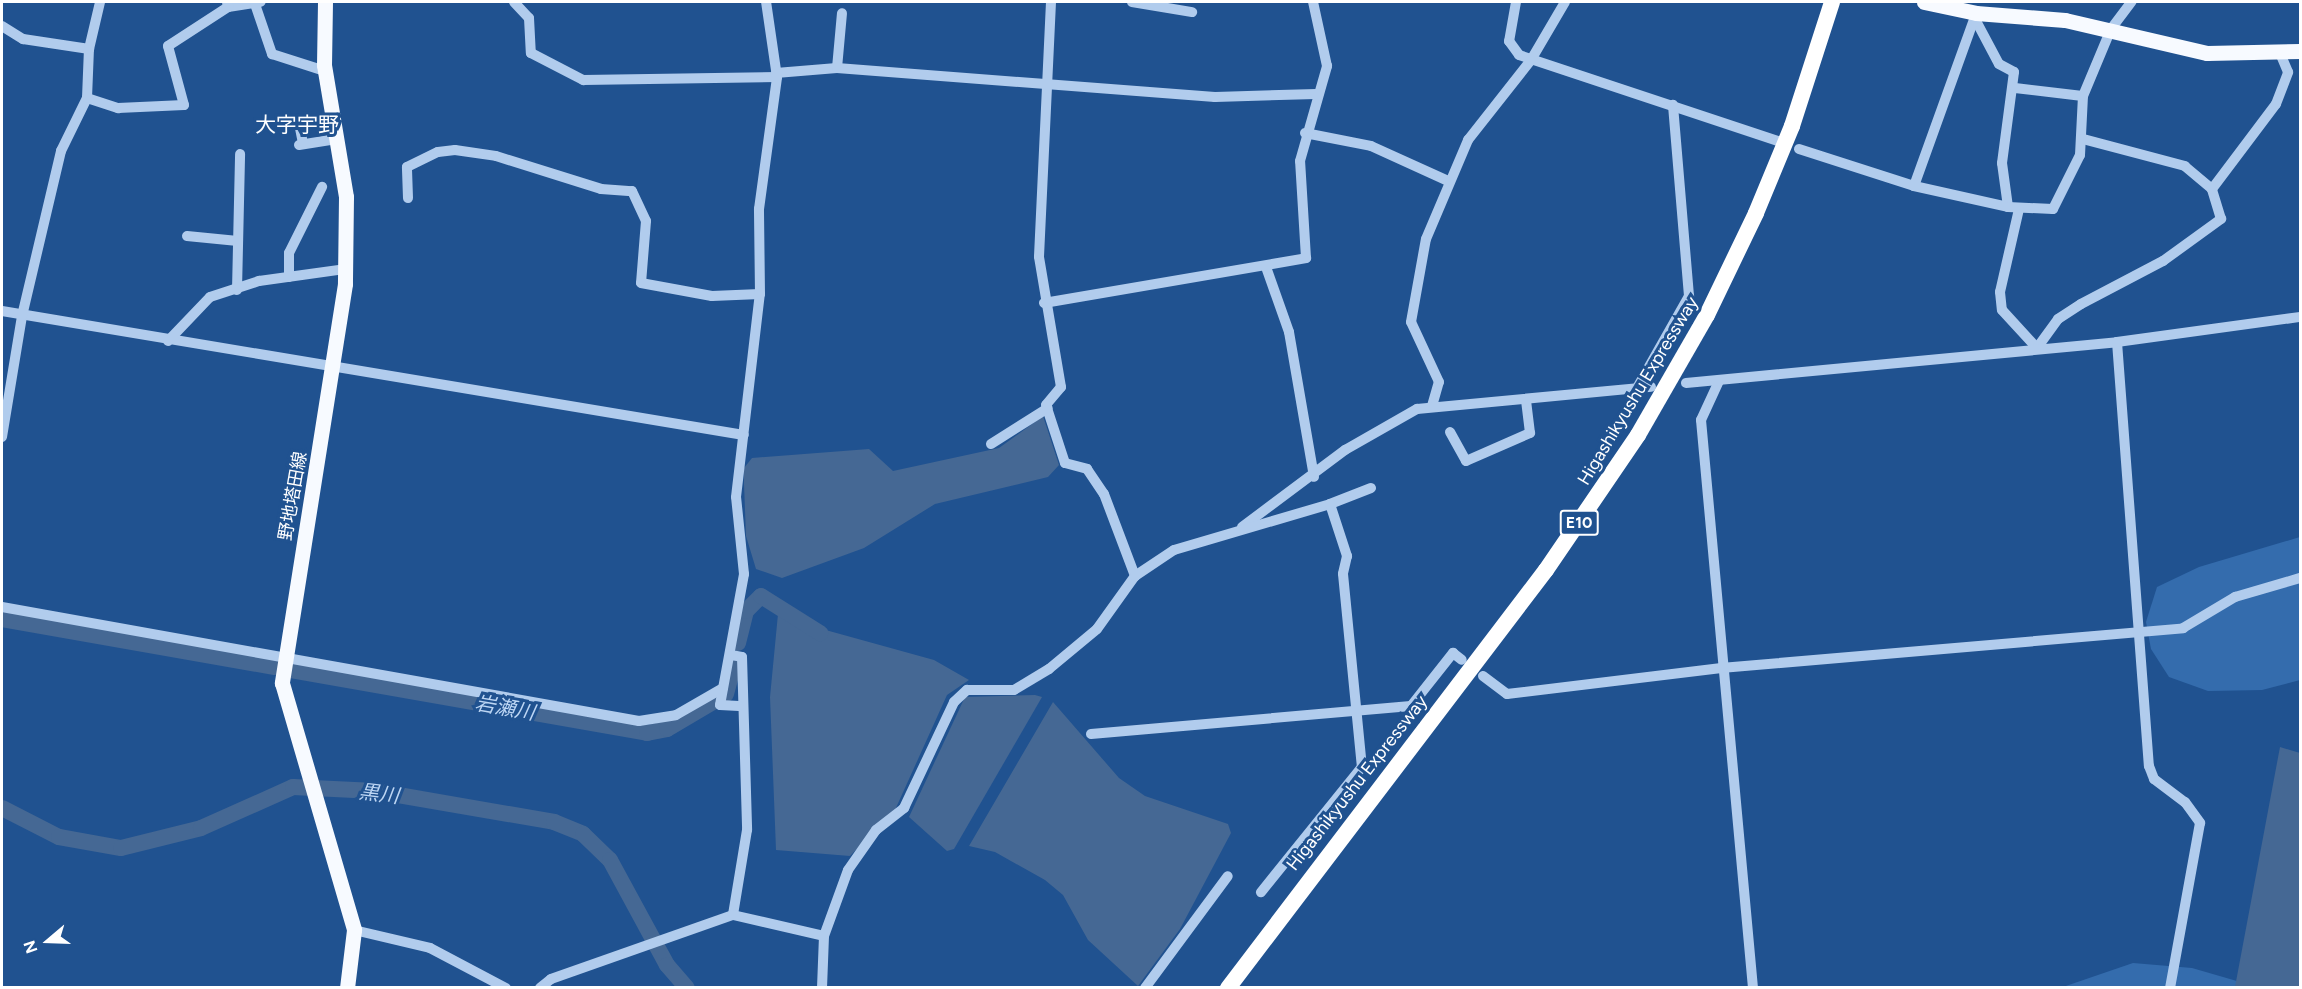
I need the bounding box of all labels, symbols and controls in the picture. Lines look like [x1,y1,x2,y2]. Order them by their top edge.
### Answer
district label: 大字宇野 [255,112,339,138]
street label: Higashikyushu Expressway [1573,293,1703,489]
street label: 野地塔田線 [275,450,311,542]
road number: E10 [1560,510,1598,536]
water label: 岩瀬川 [473,691,537,725]
street label: Higashikyushu Expressway [1282,691,1432,875]
water label: 黒川 [358,780,400,808]
north arrow [18,911,78,971]
text: N [20,938,42,956]

